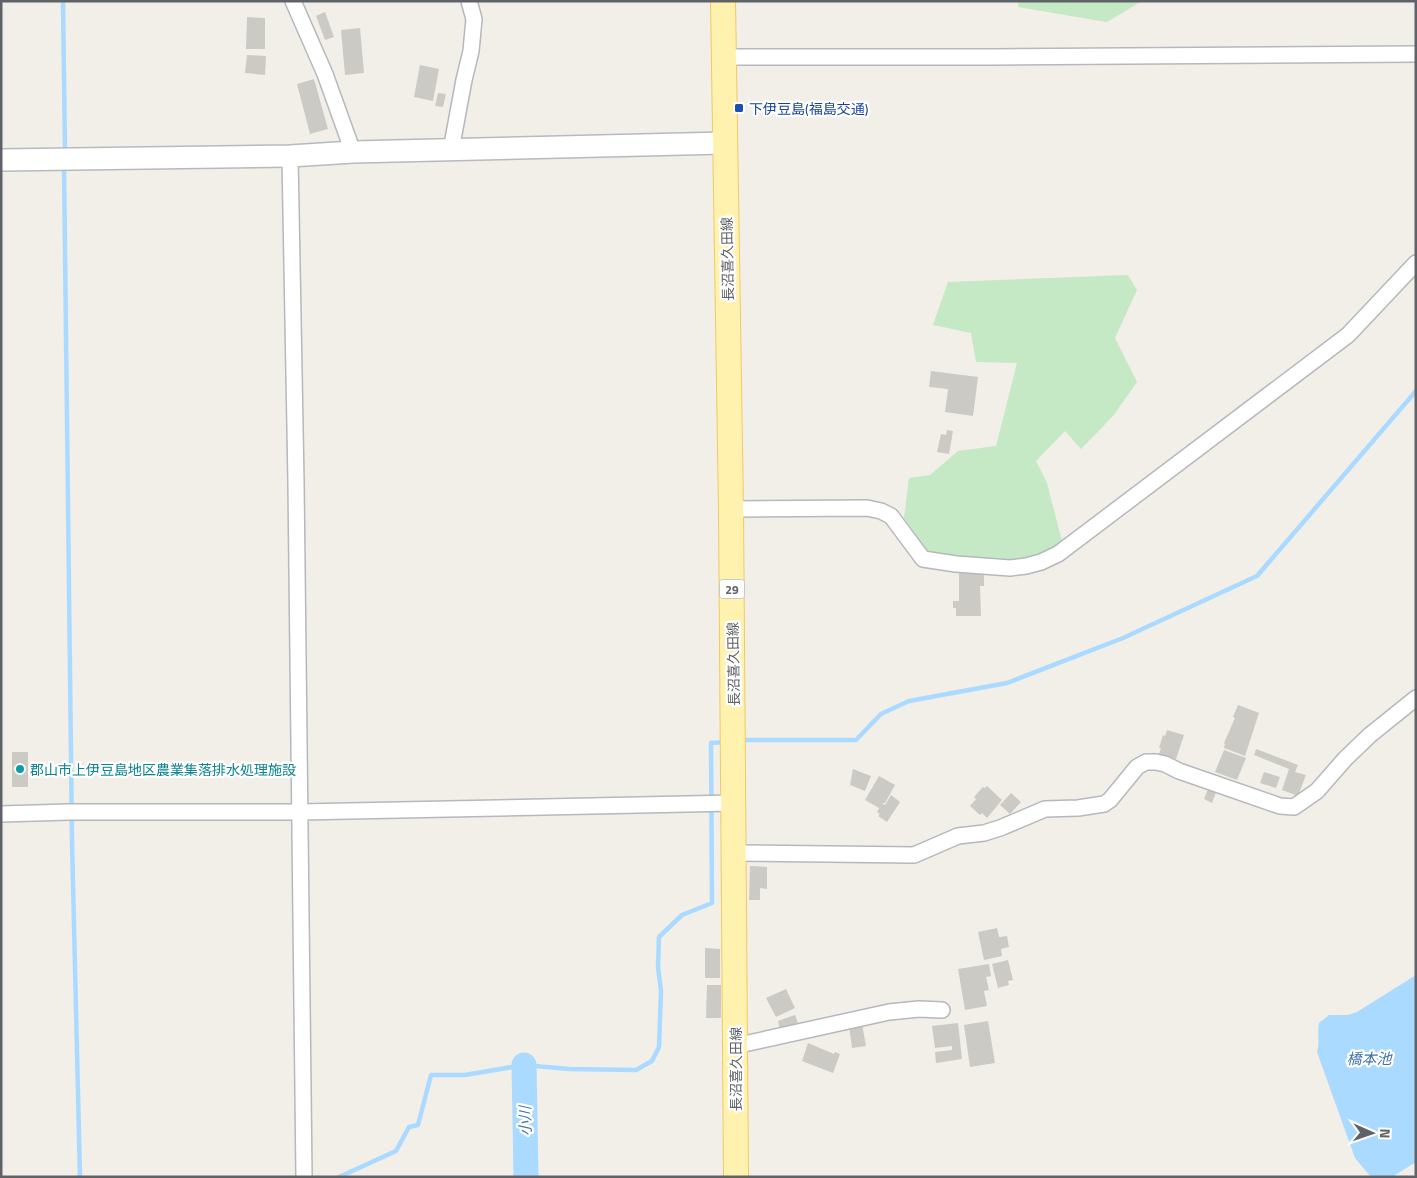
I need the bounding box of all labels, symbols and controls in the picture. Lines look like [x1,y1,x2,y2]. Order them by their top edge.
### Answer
place label: 下伊豆島(福島交通) [749,98,868,119]
marker: 下伊豆島(福島交通) [733,102,745,114]
street label: 長沼喜久田線 [716,217,738,301]
road number: 29 [720,580,744,598]
street label: 長沼喜久田線 [722,622,744,706]
place label: 郡山市上伊豆島地区農業集落排水処理施設 [30,759,296,780]
marker: 郡山市上伊豆島地区農業集落排水処理施設 [14,763,26,775]
street label: 長沼喜久田線 [725,1027,746,1111]
water label: 橋本池 [1346,1047,1393,1070]
water label: 小川 [513,1104,537,1136]
north arrow [1347,1108,1397,1158]
text: N [1375,1128,1396,1139]

